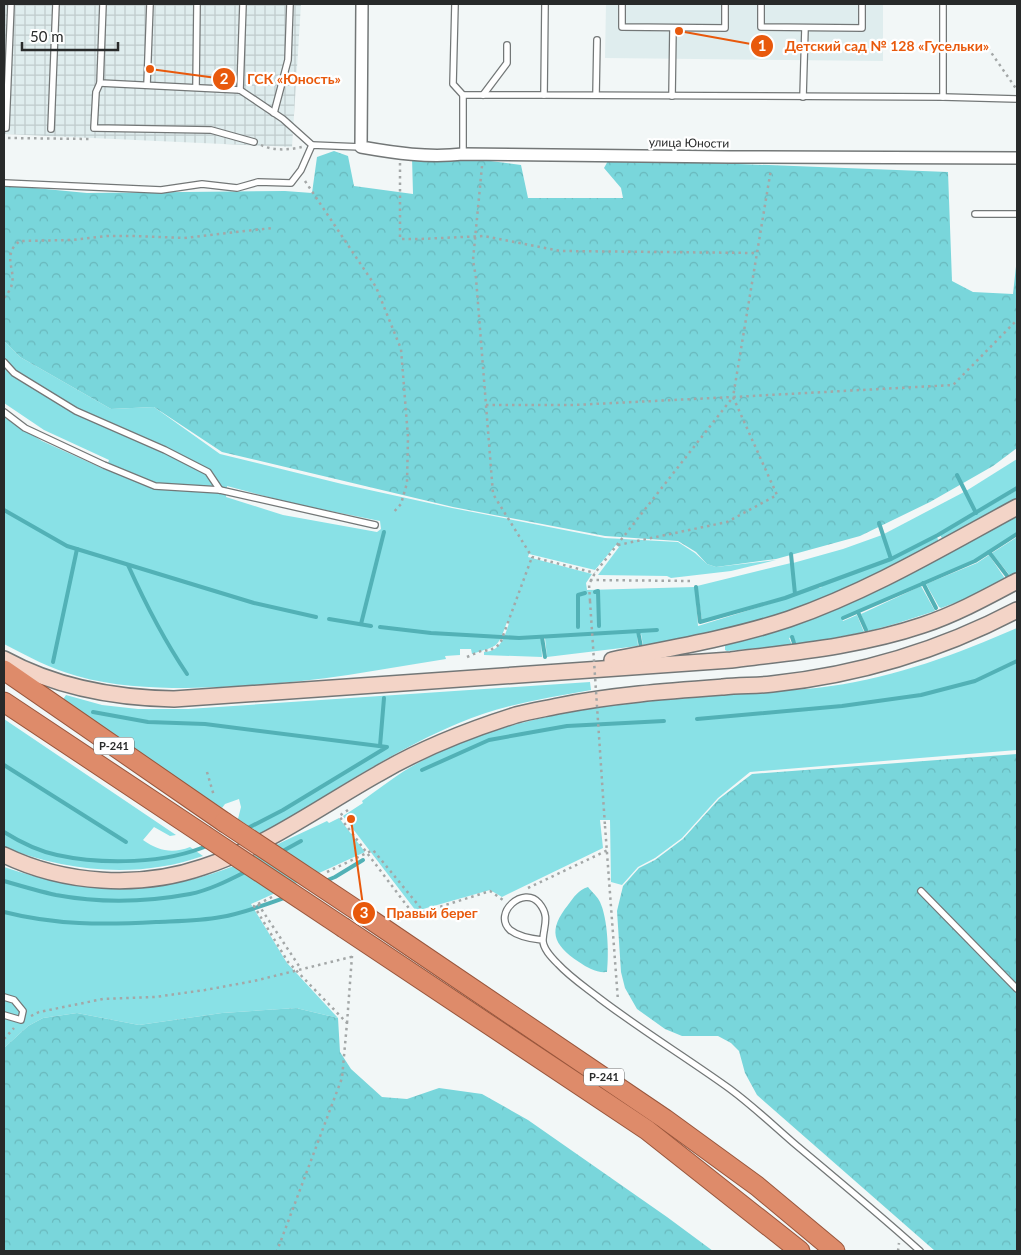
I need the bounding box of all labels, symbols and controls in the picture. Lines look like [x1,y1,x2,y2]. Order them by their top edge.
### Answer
scale bar [22,20,119,52]
text: 50 m [30,27,64,45]
callout: Детский сад № 128 «Гусельки» [750,31,999,60]
text: 1 [758,36,766,54]
text: Детский сад № 128 «Гусельки» [785,37,989,54]
callout: ГСК «Юность» [212,64,351,93]
text: 2 [220,69,229,87]
text: ГСК «Юность» [247,70,341,87]
street label: улица Юности [649,134,729,151]
road number: Р-241 [94,738,134,754]
callout: Правый берег [352,898,488,927]
text: 3 [360,903,368,921]
text: Правый берег [386,904,478,921]
road number: Р-241 [584,1068,624,1086]

